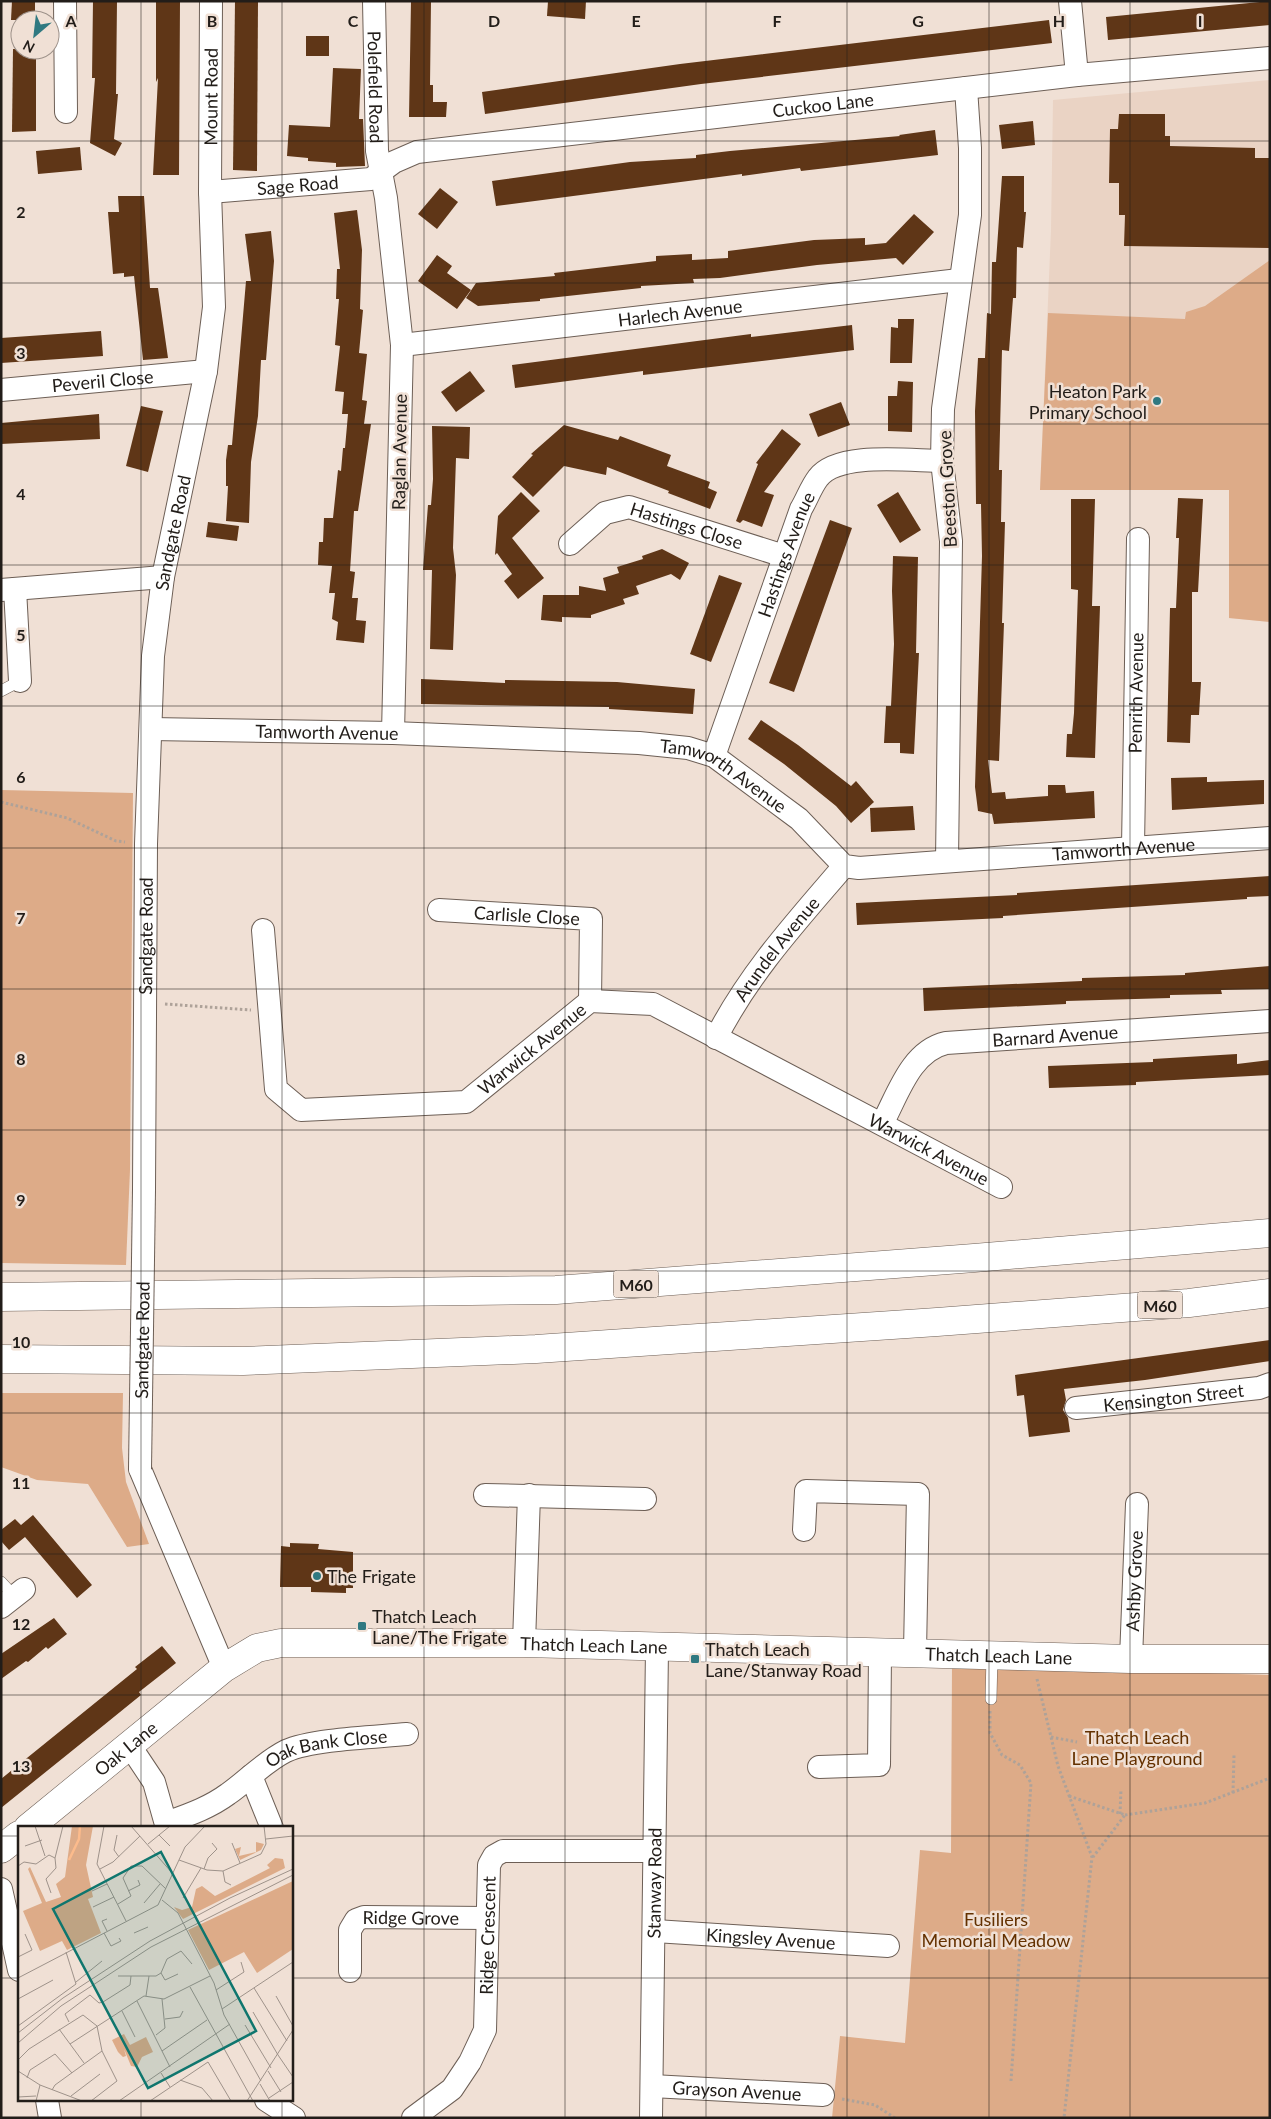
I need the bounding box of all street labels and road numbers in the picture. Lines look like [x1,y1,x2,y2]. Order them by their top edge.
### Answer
street label: Polefield Road [364,30,388,144]
street label: Mount Road [199,48,222,146]
street label: Cuckoo Lane [771,88,875,121]
street label: Sage Road [256,171,339,199]
street label: Harlech Avenue [617,294,744,331]
street label: Peveril Close [51,365,154,396]
street label: Raglan Avenue [387,394,411,510]
street label: Beeston Grove [933,430,961,548]
street label: Sandgate Road [150,473,195,592]
street label: Hastings Avenue [753,488,819,620]
street label: Hastings Close [628,497,746,553]
street label: Penrith Avenue [1124,632,1147,754]
street label: Tamworth Avenue [255,720,399,744]
street label: Tamworth Avenue [659,734,791,817]
street label: Tamworth Avenue [1051,833,1196,865]
street label: Sandgate Road [134,877,157,995]
street label: Arundel Avenue [729,892,824,1005]
street label: Carlisle Close [473,901,580,929]
street label: Warwick Avenue [473,998,590,1099]
street label: Barnard Avenue [992,1020,1119,1051]
street label: Warwick Avenue [865,1108,993,1190]
road number: M60 [614,1270,658,1298]
street label: Sandgate Road [130,1281,154,1399]
road number: M60 [1138,1292,1182,1318]
street label: Kensington Street [1102,1379,1245,1416]
street label: Ashby Grove [1121,1530,1147,1632]
street label: Thatch Leach Lane [520,1632,668,1658]
street label: Thatch Leach Lane [925,1643,1073,1668]
street label: Oak Lane [90,1716,161,1780]
street label: Oak Bank Close [261,1725,388,1772]
street label: Stanway Road [642,1827,666,1939]
street label: Ridge Crescent [475,1875,500,1995]
street label: Ridge Grove [362,1906,459,1929]
street label: Kingsley Avenue [705,1923,836,1954]
street label: Grayson Avenue [672,2076,802,2105]

